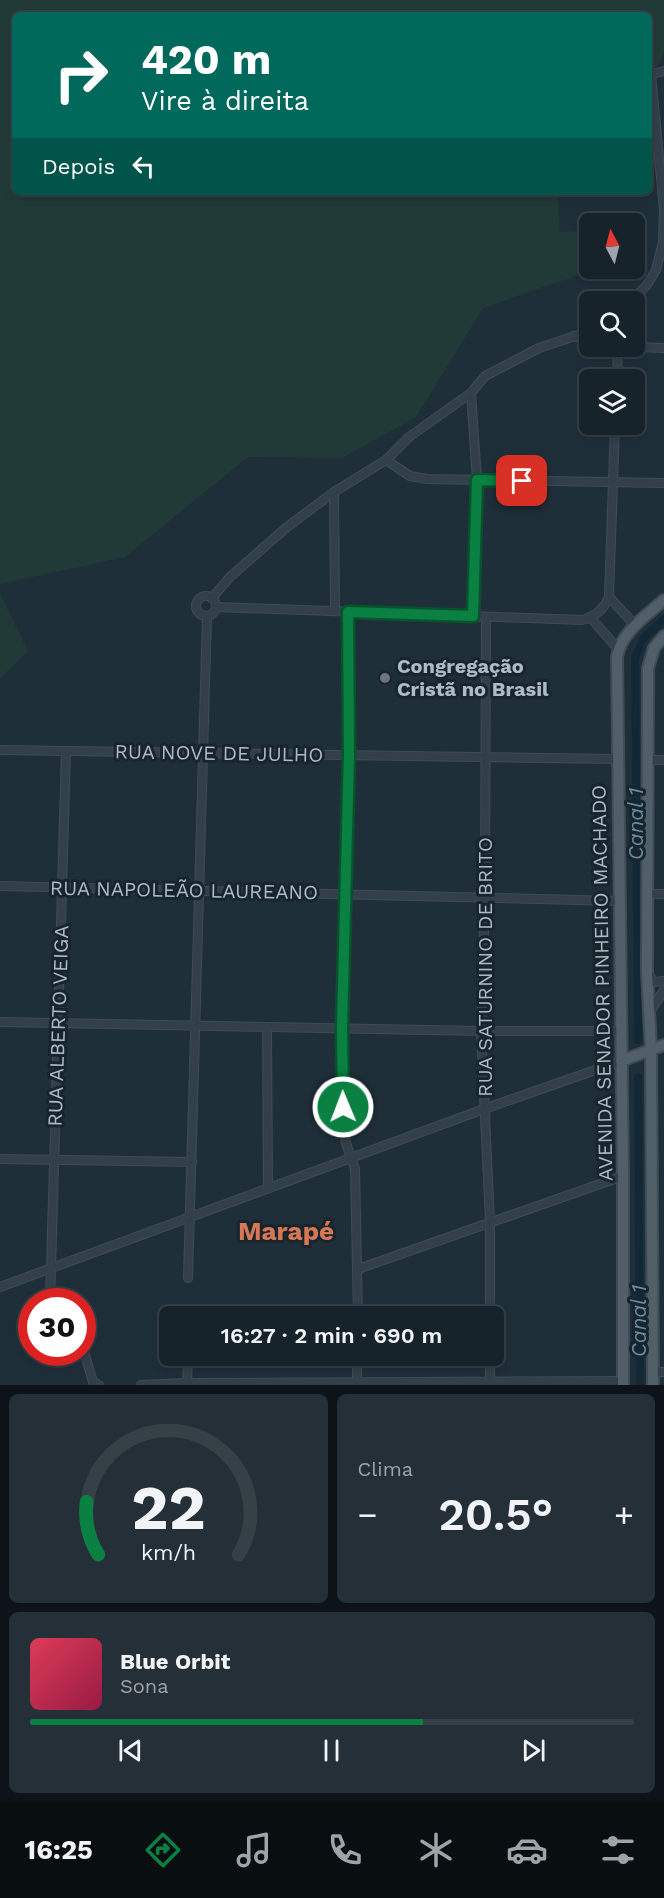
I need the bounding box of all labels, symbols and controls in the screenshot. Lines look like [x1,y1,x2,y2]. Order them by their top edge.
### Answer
text: 420 m [141,35,271,84]
icon: right [42,36,120,114]
text: Vire à direita [141,85,309,117]
icon: left [127,150,160,183]
text: Depois [42,154,115,179]
north arrow [579,213,645,279]
map controls [579,213,645,435]
button: search [579,291,645,357]
button: layers [579,369,645,435]
pin [496,455,547,506]
icon: arrive [505,464,538,497]
place label: Congregação Cristã no Brasil [397,654,549,701]
marker: Congregação Cristã no Brasil [378,671,392,685]
street label: RUA NOVE DE JULHO [114,739,324,767]
street label: AVENIDA SENADOR PINHEIRO MACHADO [587,785,617,1181]
water label: Canal 1 [623,788,648,860]
street label: RUA SATURNINO DE BRITO [473,837,497,1097]
street label: RUA NAPOLEÃO LAUREANO [50,876,318,904]
street label: RUA ALBERTO VEIGA [42,925,74,1127]
position arrow [311,1075,375,1139]
district label: Marapé [238,1216,334,1246]
water label: Canal 1 [626,1285,651,1357]
speed limit sign: 30 [18,1288,96,1366]
text: 16:27 · 2 min · 690 m [221,1323,442,1348]
text: Clima [358,1457,413,1481]
text: 22 [131,1471,205,1544]
text: 20.5° [438,1488,553,1541]
text: − [358,1495,377,1534]
text: + [614,1495,634,1534]
text: km/h [141,1541,196,1566]
text: Blue Orbit [120,1649,230,1674]
text: Sona [120,1674,169,1698]
icon: previous [114,1734,147,1767]
icon: pause [315,1734,348,1767]
icon: next [517,1734,550,1767]
icon: directions [142,1829,184,1871]
icon: music [233,1829,275,1871]
icon: phone [324,1829,366,1871]
icon: climate [415,1829,457,1871]
icon: car [506,1829,548,1871]
icon: filters [597,1829,639,1871]
text: 16:25 [25,1834,93,1866]

